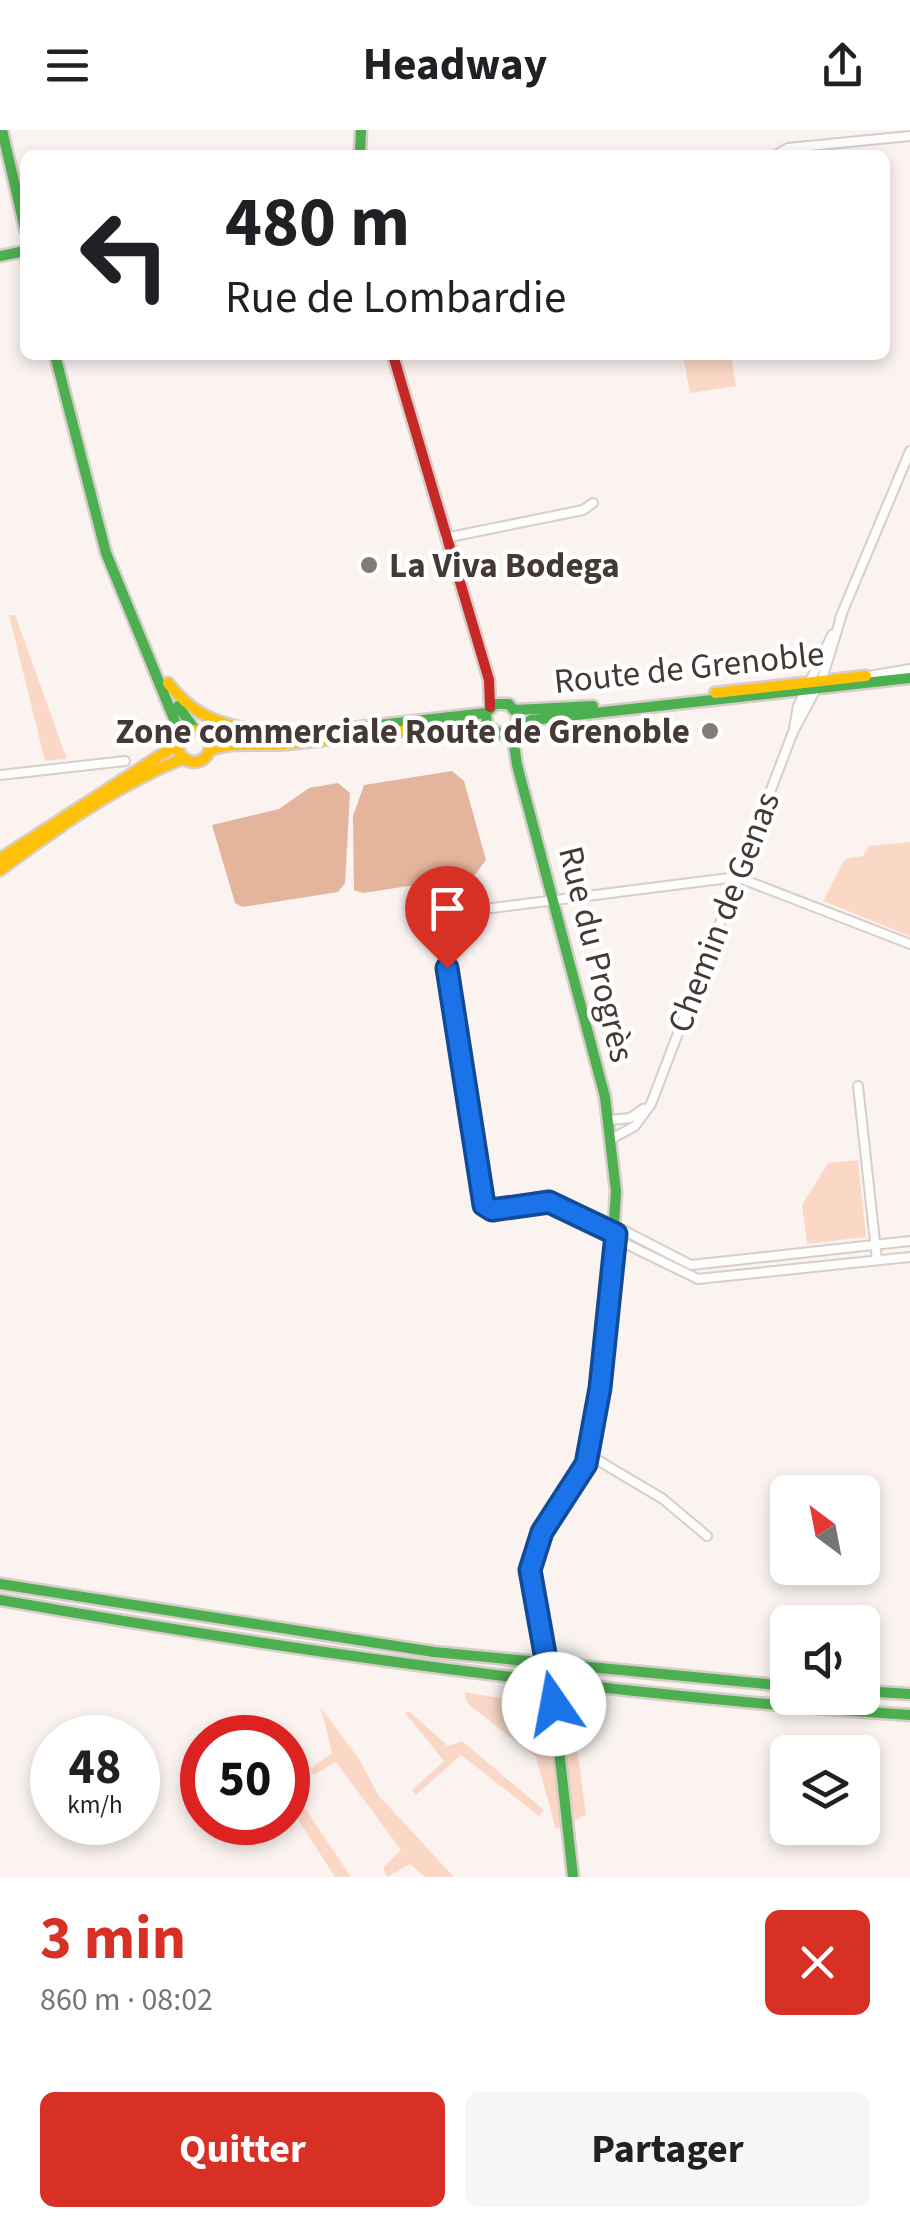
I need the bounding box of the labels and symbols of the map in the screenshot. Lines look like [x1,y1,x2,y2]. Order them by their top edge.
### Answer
place label: La Viva Bodega [389,541,620,591]
marker: La Viva Bodega [358,554,380,576]
street label: Route de Grenoble [551,629,827,707]
place label: Zone commerciale Route de Grenoble [116,707,690,757]
marker: Zone commerciale Route de Grenoble [699,720,721,742]
street label: Chemin de Genas [655,785,793,1040]
street label: Rue du Progrès [545,841,647,1067]
pin [405,866,490,969]
north arrow [770,1475,880,1585]
position arrow [502,1652,606,1756]
speed limit sign: 50 [180,1715,310,1845]

